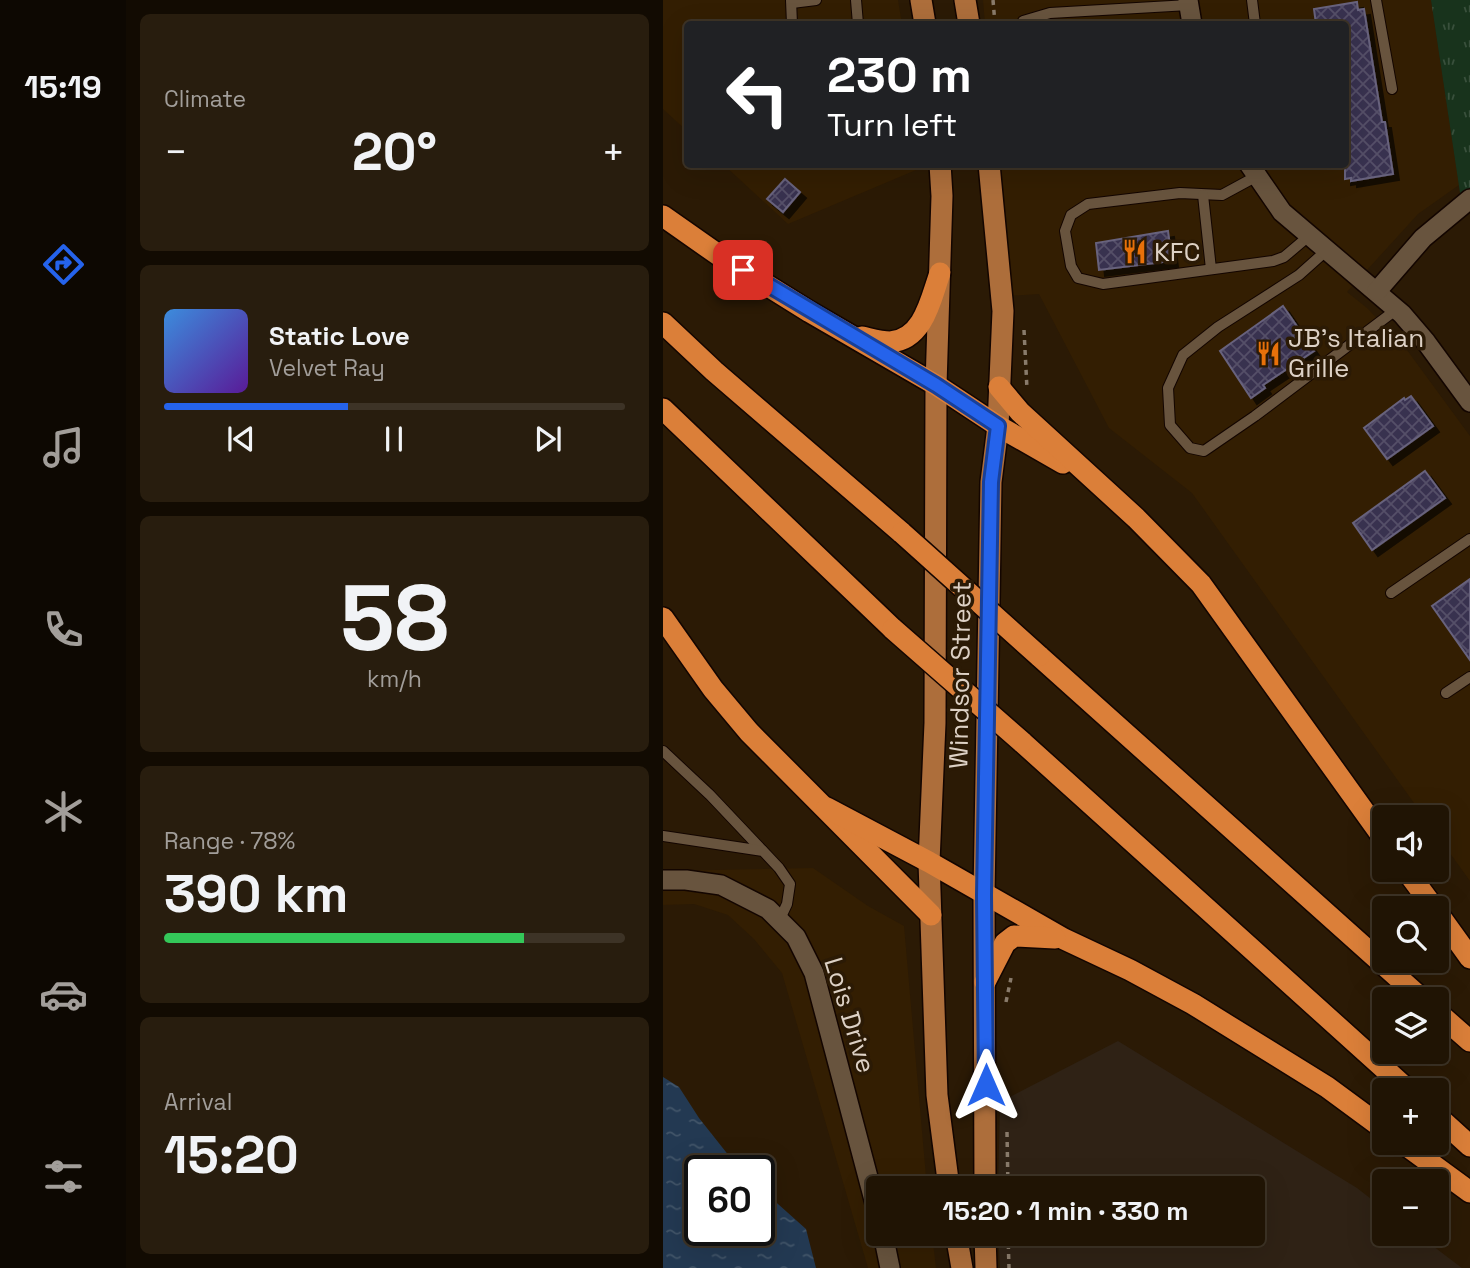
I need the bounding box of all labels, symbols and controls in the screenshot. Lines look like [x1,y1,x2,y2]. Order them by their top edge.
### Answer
text: 230 m [827,44,972,106]
icon: left [712,49,803,140]
text: 15:19 [24,67,102,107]
text: Climate [164,84,246,114]
text: Turn left [827,105,957,145]
text: 20° [352,119,437,185]
text: − [164,128,188,176]
text: + [601,128,625,176]
place label: KFC [1154,235,1200,269]
restaurant icon: KFC [1120,238,1148,266]
icon: directions [39,240,88,289]
pin [713,240,773,300]
icon: arrive [724,251,762,289]
text: Static Love [269,319,410,353]
place label: JB's Italian Grille [1288,321,1424,385]
restaurant icon: JB's Italian Grille [1254,339,1282,367]
text: Velvet Ray [269,353,385,383]
icon: previous [222,420,260,458]
icon: pause [375,420,413,458]
icon: next [529,420,567,458]
icon: music [39,423,88,472]
text: 58 [340,560,449,677]
street label: Windsor Street [941,581,979,769]
icon: phone [39,605,88,654]
text: km/h [367,664,422,694]
icon: climate [39,787,88,836]
map controls [1372,805,1449,1246]
button: sound [1372,805,1449,882]
text: Range · 78% [164,826,295,856]
text: 390 km [164,861,348,927]
button: search [1372,896,1449,973]
street label: Lois Drive [816,953,884,1077]
icon: car [39,970,88,1019]
button: layers [1372,987,1449,1064]
position arrow [949,1048,1023,1122]
button: + [1372,1078,1449,1155]
text: Arrival [164,1087,232,1117]
text: 15:20 [164,1122,299,1188]
icon: filters [39,1152,88,1201]
speed limit sign: 60 [684,1155,775,1246]
button: − [1372,1169,1449,1246]
text: 15:20 · 1 min · 330 m [943,1194,1188,1228]

